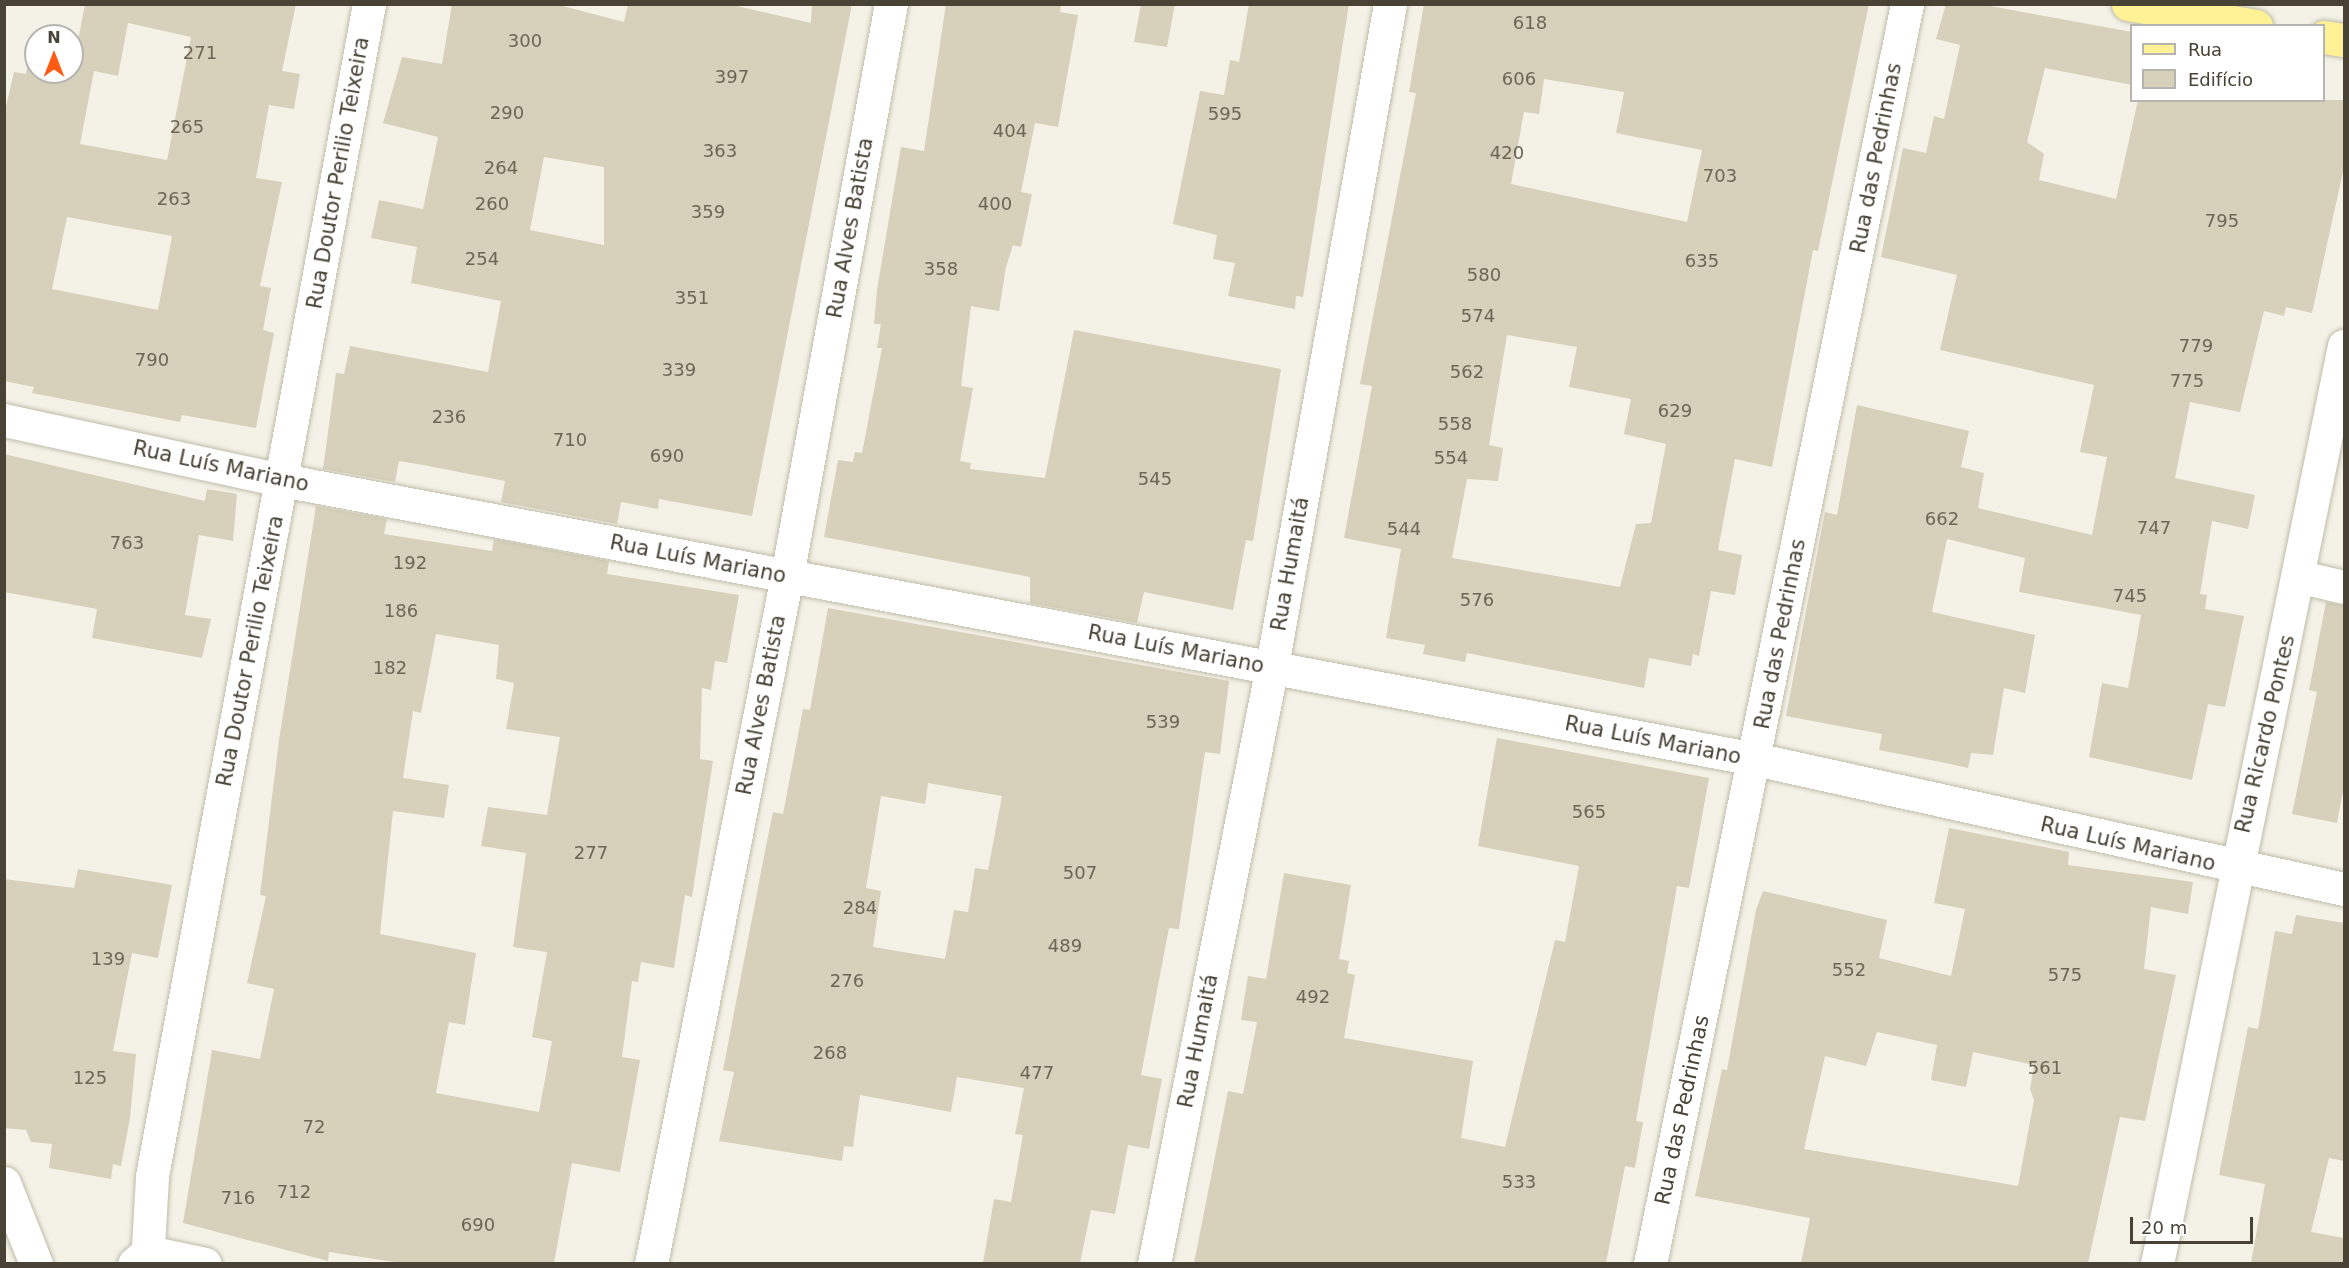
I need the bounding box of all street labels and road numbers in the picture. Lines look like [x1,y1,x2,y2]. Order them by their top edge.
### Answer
street label: Rua Doutor Perilio Teixeira [302,35,374,311]
street label: Rua das Pedrinhas [1845,61,1907,255]
street label: Rua Alves Batista [822,136,878,320]
street label: Rua Luís Mariano [131,435,311,497]
street label: Rua Humaitá [1266,495,1314,633]
street label: Rua Doutor Perilio Teixeira [211,513,289,789]
street label: Rua Luís Mariano [608,530,788,588]
street label: Rua das Pedrinhas [1749,537,1811,731]
street label: Rua Alves Batista [731,613,791,797]
street label: Rua Luís Mariano [1086,620,1266,678]
street label: Rua Ricardo Pontes [2230,632,2300,836]
street label: Rua Luís Mariano [1563,711,1743,769]
street label: Rua Luís Mariano [2038,812,2218,876]
street label: Rua Humaitá [1173,972,1223,1110]
street label: Rua das Pedrinhas [1650,1013,1714,1207]

